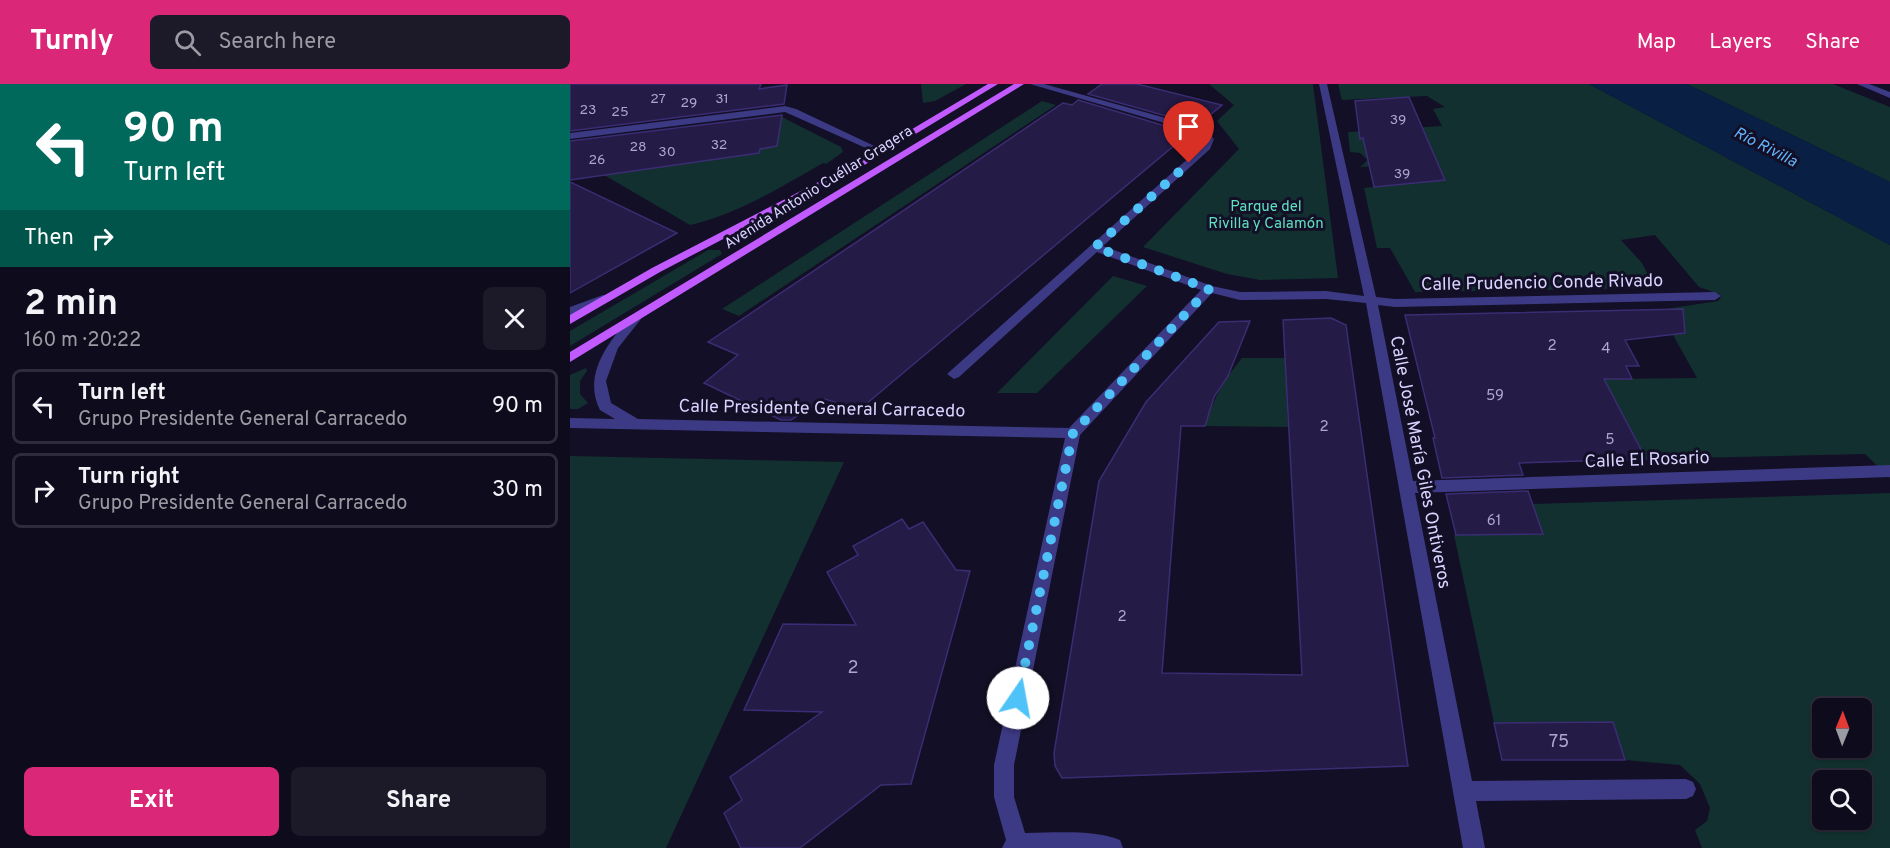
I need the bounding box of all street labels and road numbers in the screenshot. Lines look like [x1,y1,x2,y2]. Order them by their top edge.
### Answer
street label: Avenida Antonio Cuéllar Gragera [721,122,917,254]
street label: Calle Prudencio Conde Rivado [1421,270,1663,297]
street label: Calle José María Giles Ontiveros [1384,334,1455,591]
street label: Calle Presidente General Carracedo [678,395,966,424]
street label: Calle El Rosario [1584,447,1710,474]

